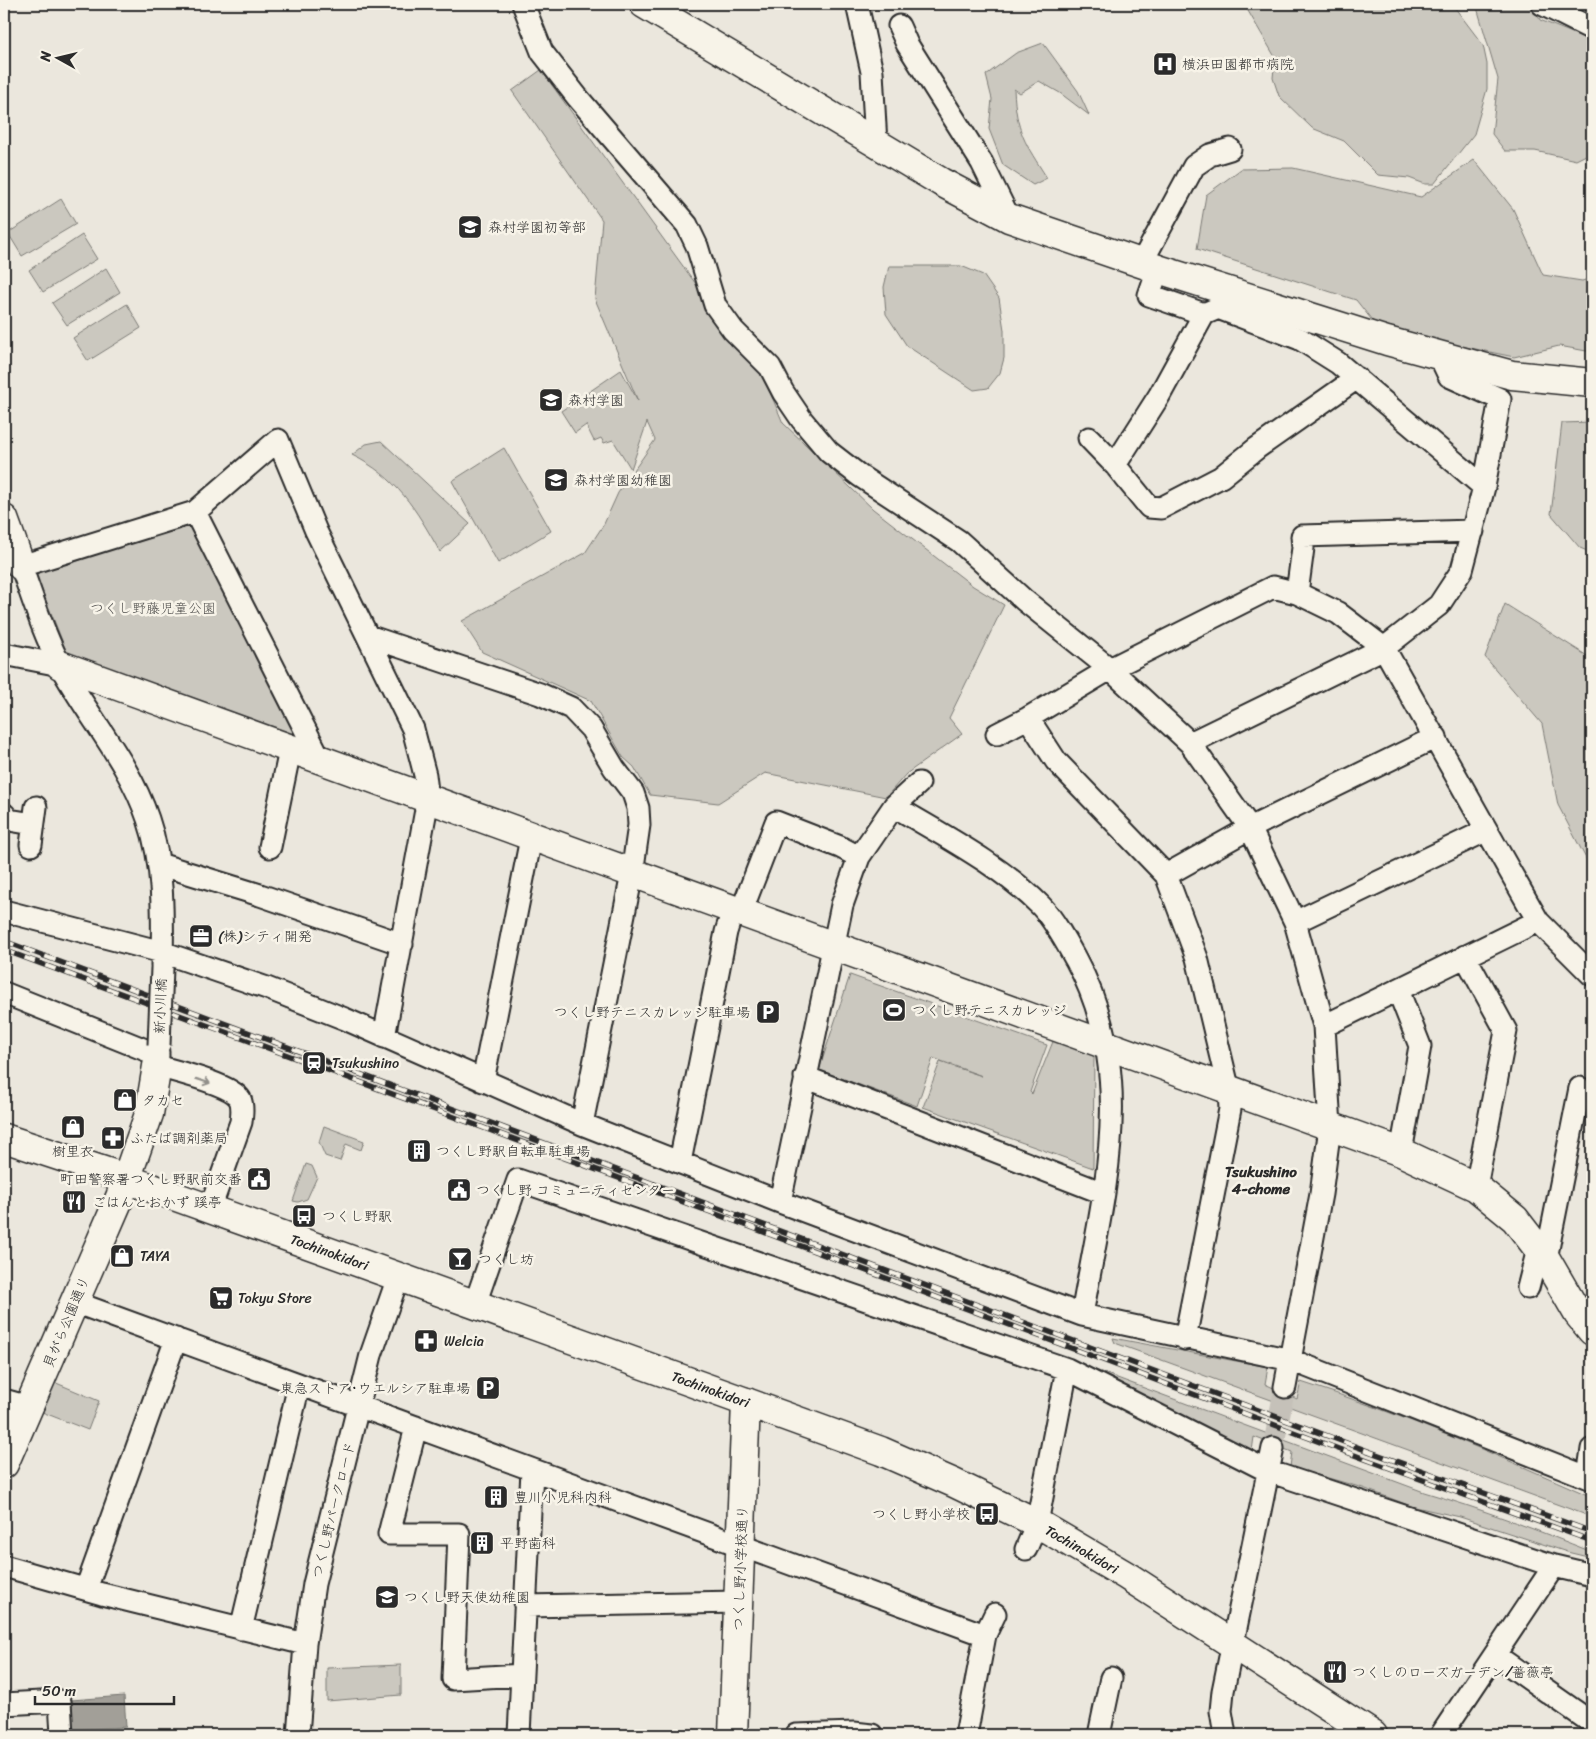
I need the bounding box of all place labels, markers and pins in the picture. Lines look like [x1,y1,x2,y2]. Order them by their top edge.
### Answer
hospital icon: 横浜田園都市病院 [1152,51,1178,77]
place label: 横浜田園都市病院 [1182,52,1294,77]
school or university icon: 森村学園初等部 [457,214,483,240]
place label: 森村学園初等部 [488,215,586,240]
school or university icon: 森村学園 [538,387,564,413]
place label: 森村学園 [568,388,624,413]
school or university icon: 森村学園幼稚園 [543,467,569,493]
place label: 森村学園幼稚園 [574,468,672,493]
office icon: (株)シティ開発 [188,923,214,949]
place label: (株)シティ開発 [218,924,312,949]
sports icon: つくし野テニスカレッジ [881,997,907,1023]
place label: つくし野テニスカレッジ [912,998,1066,1023]
parking icon: つくし野テニスカレッジ駐車場 [755,999,781,1025]
place label: つくし野テニスカレッジ駐車場 [554,1000,750,1025]
station icon: Tsukushino [301,1050,327,1076]
place label: Tsukushino [332,1051,399,1076]
shop icon: タカセ [112,1087,138,1113]
place label: タカセ [142,1088,184,1113]
shop icon: 樹里衣 [60,1114,86,1140]
pharmacy icon: ふたば調剤薬局 [100,1125,126,1151]
place label: ふたば調剤薬局 [130,1126,228,1151]
building icon: つくし野駅自転車駐車場 [406,1138,432,1164]
place label: 樹里衣 [52,1139,94,1164]
place label: つくし野駅自転車駐車場 [436,1139,590,1164]
public building icon: 町田警察署つくし野駅前交番 [246,1166,272,1192]
place label: 町田警察署つくし野駅前交番 [60,1167,242,1192]
public building icon: つくし野 コミュニティセンター [446,1177,472,1203]
place label: つくし野 コミュニティセンター [476,1178,675,1203]
restaurant icon: ごはんとおかず 蹊亭 [61,1189,87,1215]
place label: ごはんとおかず 蹊亭 [92,1190,222,1215]
bus stop icon: つくし野駅 [291,1203,317,1229]
place label: つくし野駅 [322,1204,392,1229]
shop icon: TAYA [109,1243,135,1269]
place label: TAYA [140,1244,170,1269]
bar icon: つくし坊 [447,1246,473,1272]
place label: つくし坊 [478,1247,534,1272]
supermarket icon: Tokyu Store [208,1285,234,1311]
place label: Tokyu Store [238,1286,312,1311]
pharmacy icon: Welcia [413,1328,439,1354]
place label: Welcia [444,1329,484,1354]
parking icon: 東急ストア･ウエルシア駐車場 [475,1375,501,1401]
place label: 東急ストア･ウエルシア駐車場 [280,1376,470,1401]
building icon: 豊川小児科内科 [483,1484,509,1510]
place label: 豊川小児科内科 [514,1485,612,1510]
bus stop icon: つくし野小学校 [974,1501,1000,1527]
place label: つくし野小学校 [872,1502,970,1527]
building icon: 平野歯科 [469,1530,495,1556]
place label: 平野歯科 [500,1531,556,1556]
school or university icon: つくし野天使幼稚園 [374,1584,400,1610]
place label: つくし野天使幼稚園 [404,1585,530,1610]
restaurant icon: つくしのローズガーデン/薔薇亭 [1322,1659,1348,1685]
place label: つくしのローズガーデン/薔薇亭 [1352,1660,1554,1685]

